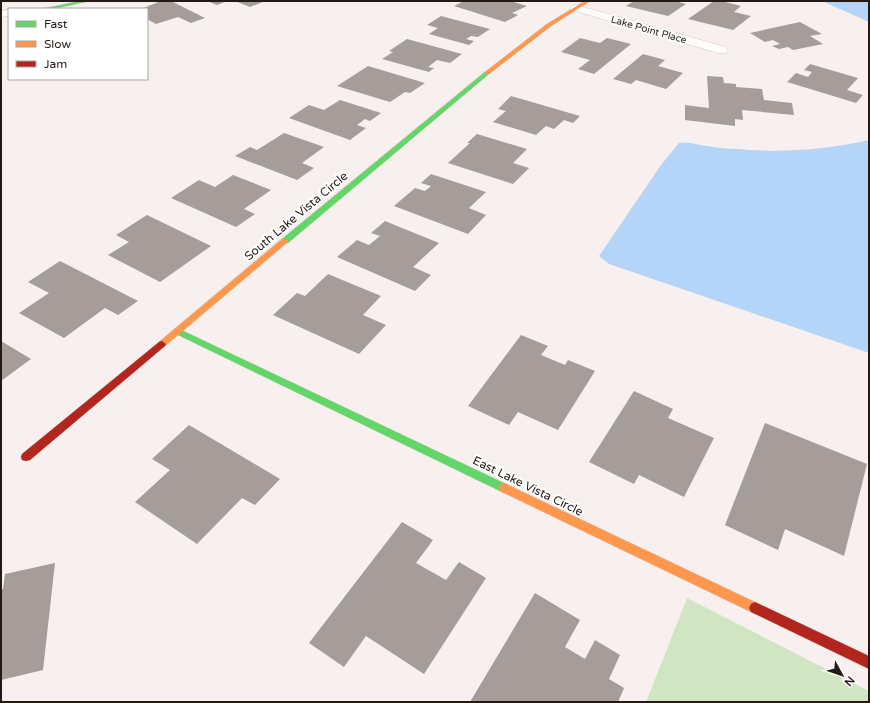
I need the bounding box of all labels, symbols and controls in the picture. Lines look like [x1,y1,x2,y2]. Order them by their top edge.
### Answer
legend [8,8,148,80]
street label: Lake Point Place [609,13,688,47]
text: Fast [44,17,68,31]
text: Slow [44,37,71,51]
text: Jam [44,57,67,71]
street label: South Lake Vista Circle [242,169,351,263]
street label: East Lake Vista Circle [471,453,586,519]
north arrow [822,655,862,695]
text: N [841,674,857,689]

